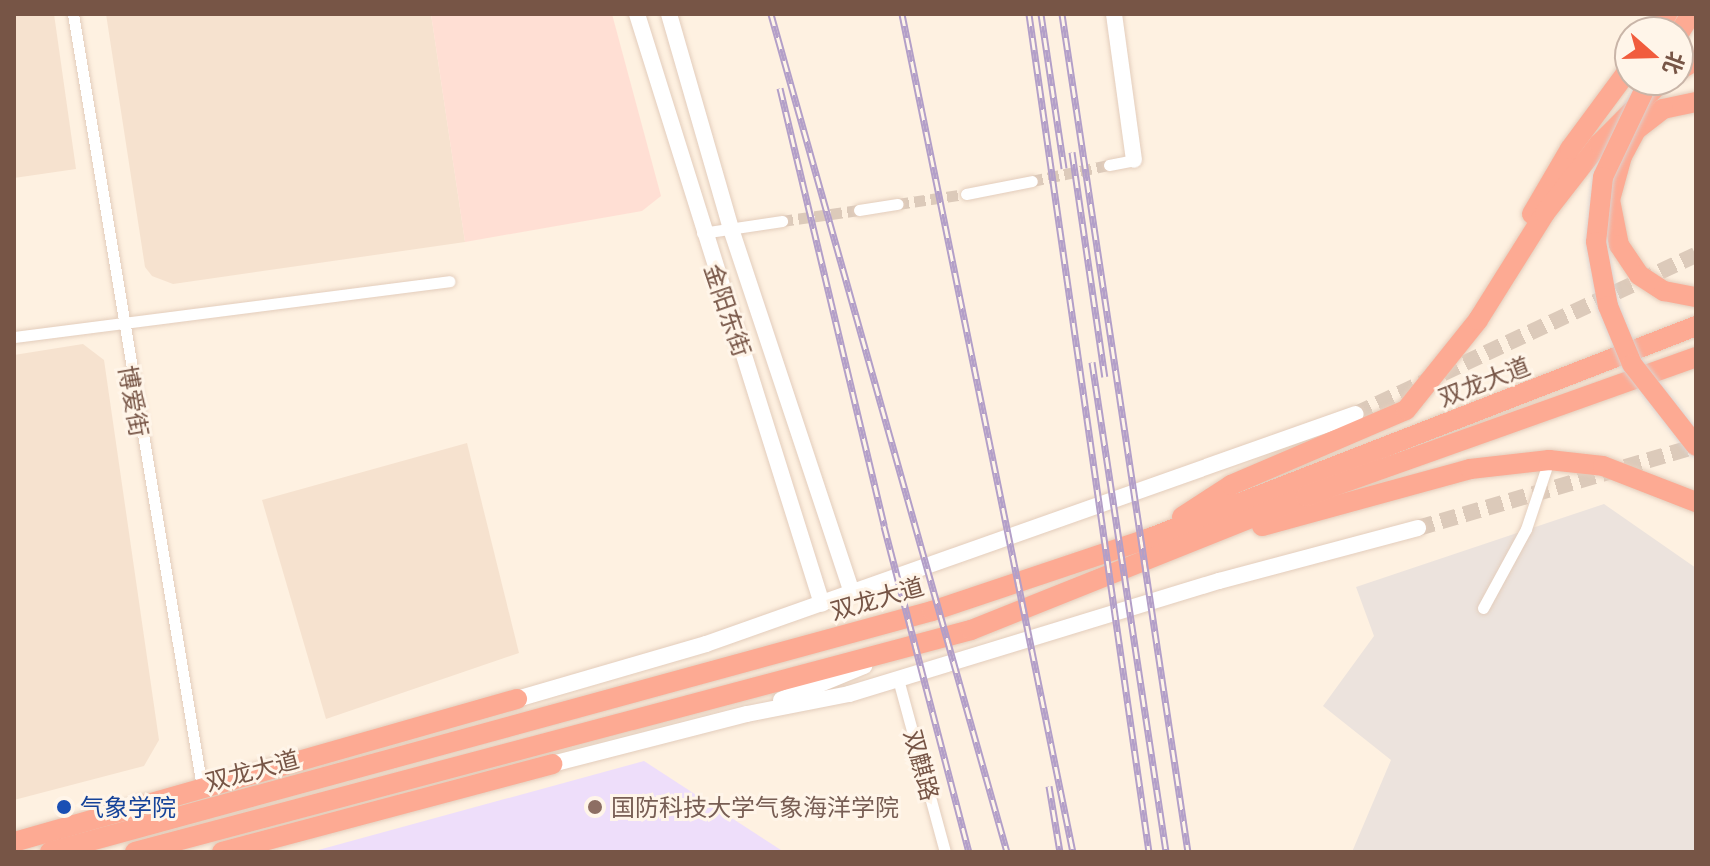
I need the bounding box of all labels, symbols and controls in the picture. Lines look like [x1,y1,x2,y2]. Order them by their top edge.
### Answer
north arrow [1614,16,1694,96]
text: 北 [1657,48,1693,79]
street label: 金阳东街 [699,260,757,360]
street label: 双龙大道 [1434,350,1534,412]
street label: 博爱街 [114,363,154,439]
street label: 双龙大道 [827,571,927,625]
street label: 双麒路 [899,726,945,804]
street label: 双龙大道 [202,744,302,796]
place label: 气象学院 [80,793,176,821]
place label: 国防科技大学气象海洋学院 [611,793,899,821]
marker: 气象学院 [55,798,73,816]
marker: 国防科技大学气象海洋学院 [586,798,604,816]

